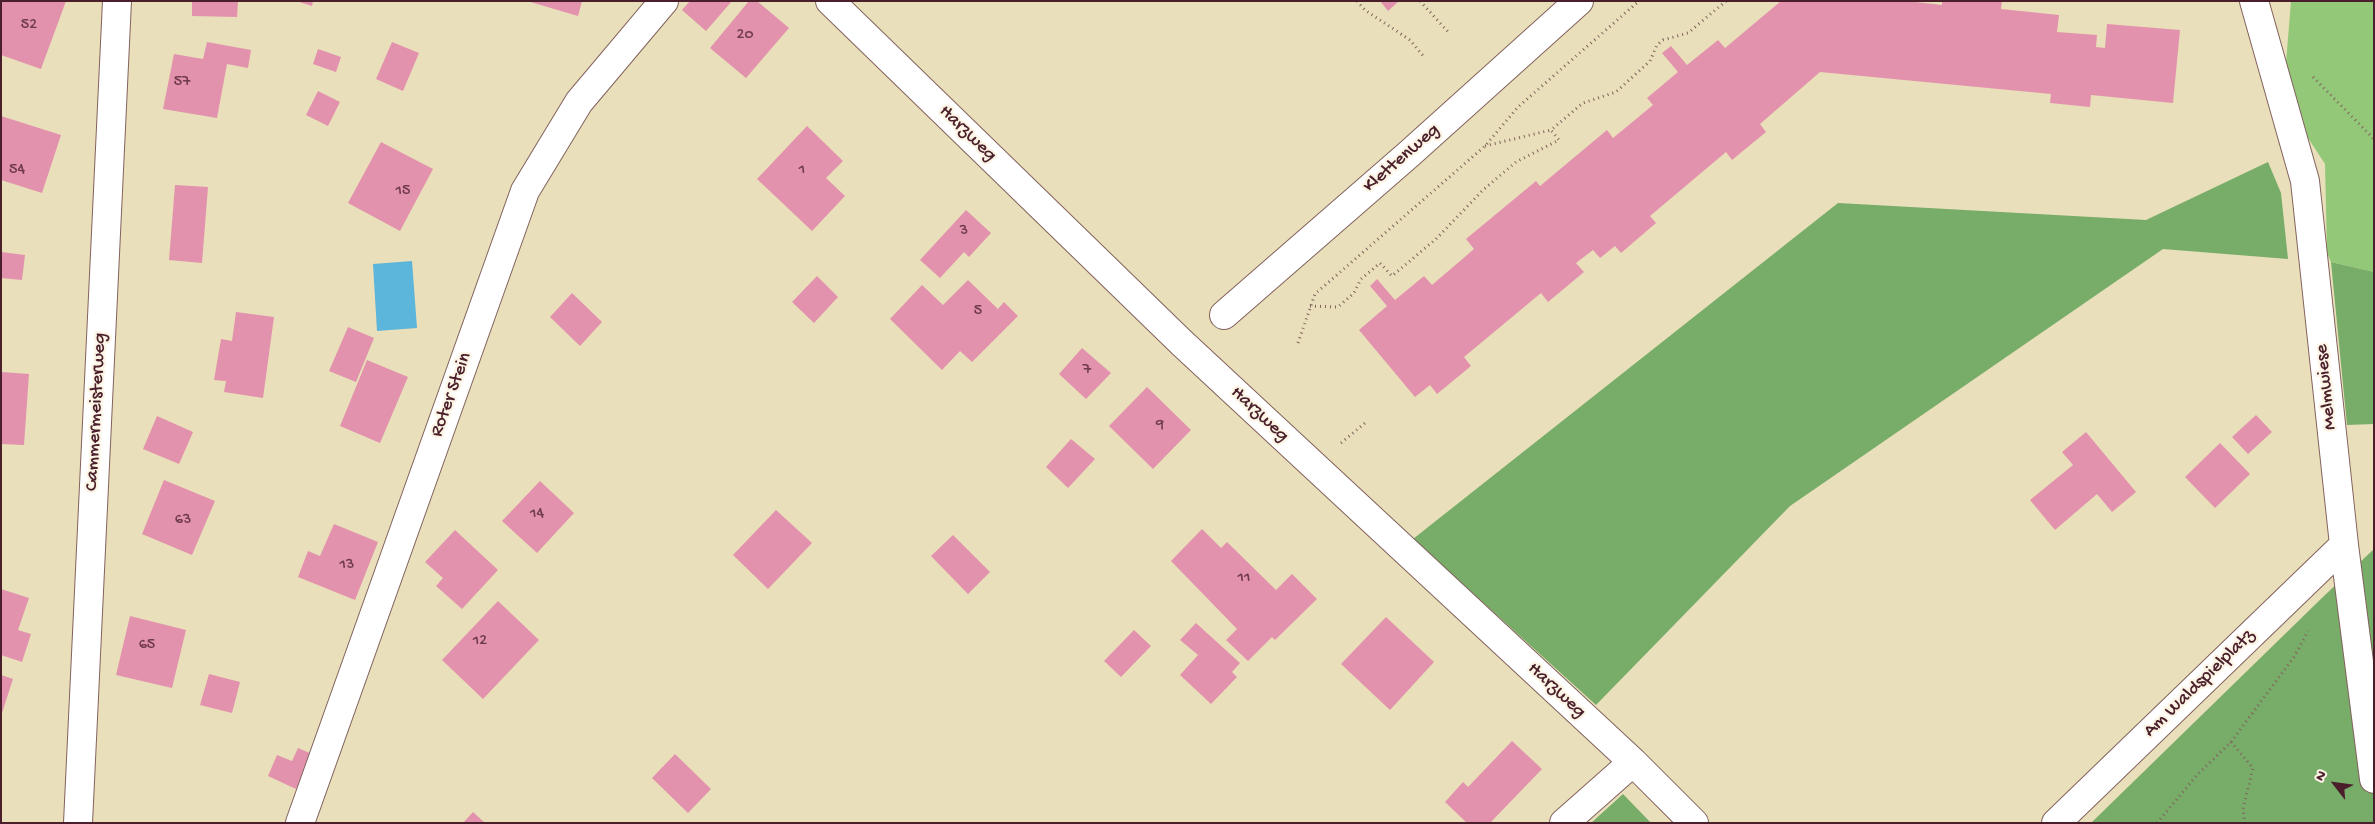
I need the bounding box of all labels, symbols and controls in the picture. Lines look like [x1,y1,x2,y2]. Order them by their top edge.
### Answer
house number: 52 [21,16,37,36]
house number: 20 [737,26,753,46]
house number: 57 [174,73,190,93]
street label: Harzweg [933,101,1001,167]
street label: Klettenweg [1359,120,1445,198]
house number: 54 [9,161,25,181]
house number: 1 [799,161,805,181]
house number: 15 [396,182,410,202]
house number: 3 [960,222,968,242]
house number: 5 [974,302,982,322]
street label: Cammermeisterweg [81,332,113,492]
street label: Melmwiese [2311,343,2343,431]
street label: Roter Stein [426,350,478,440]
house number: 7 [1083,361,1091,381]
street label: Harzweg [1225,382,1293,448]
house number: 9 [1156,416,1164,436]
house number: 14 [530,505,544,525]
house number: 63 [175,511,191,531]
house number: 13 [340,556,354,576]
house number: 11 [1238,569,1250,589]
street label: Am Waldspielplatz [2140,625,2260,743]
house number: 12 [473,632,487,652]
house number: 65 [139,636,155,656]
street label: Harzweg [1522,658,1590,724]
north arrow [2310,759,2360,809]
text: N [2312,768,2331,784]

